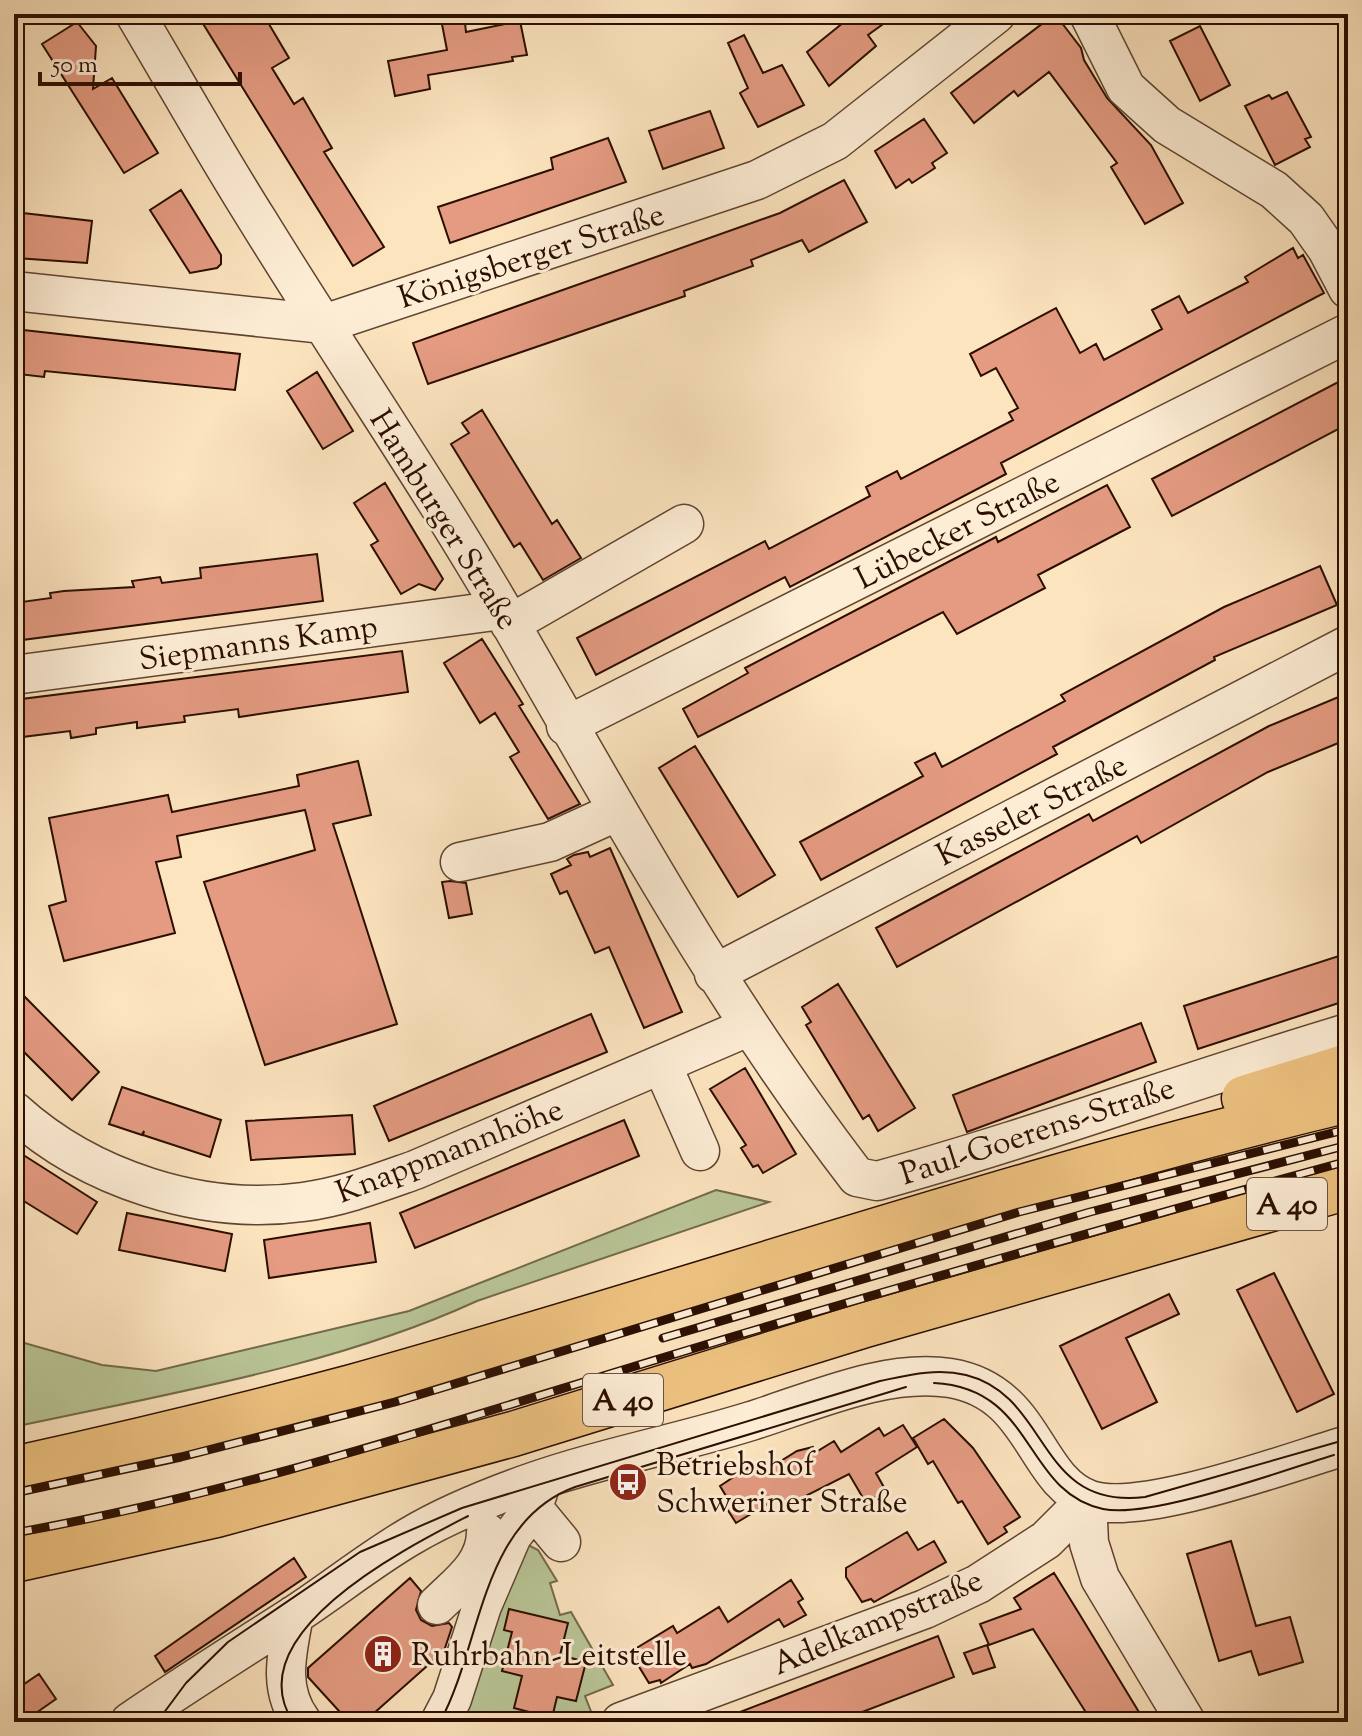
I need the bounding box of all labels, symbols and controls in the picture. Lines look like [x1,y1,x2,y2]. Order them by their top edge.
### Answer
scale bar [40,36,240,86]
text: 50 m [50,49,98,83]
street label: Königsberger Straße [393,193,671,323]
street label: Hamburger Straße [356,402,529,640]
street label: Lübecker Straße [848,461,1068,603]
street label: Siepmanns Kamp [136,605,381,684]
street label: Kasseler Straße [929,744,1136,880]
street label: Paul-Goerens-Straße [895,1067,1181,1199]
street label: Knappmannhöhe [330,1088,570,1217]
road number: A 40 [1247,1178,1327,1230]
road number: A 40 [583,1374,663,1426]
place label: Betriebshof Schweriner Straße [656,1444,908,1527]
bus stop icon: Betriebshof Schweriner Straße [607,1461,649,1503]
street label: Adelkampstraße [766,1559,990,1689]
building icon: Ruhrbahn-Leitstelle [362,1633,404,1675]
place label: Ruhrbahn-Leitstelle [411,1634,687,1680]

